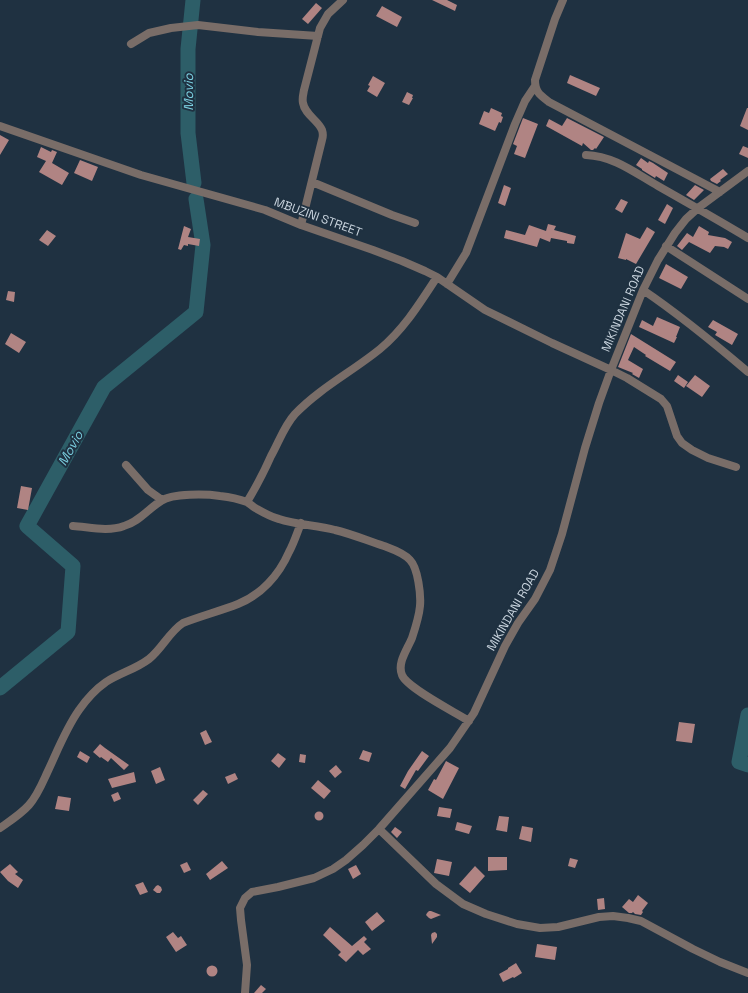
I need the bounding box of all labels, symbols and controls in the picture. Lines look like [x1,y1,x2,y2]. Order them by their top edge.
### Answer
water label: Movio [180,72,197,111]
street label: MBUZINI STREET [272,194,364,240]
street label: MIKINDANI ROAD [598,264,648,354]
water label: Movio [54,427,87,469]
street label: MIKINDANI ROAD [483,566,543,654]

